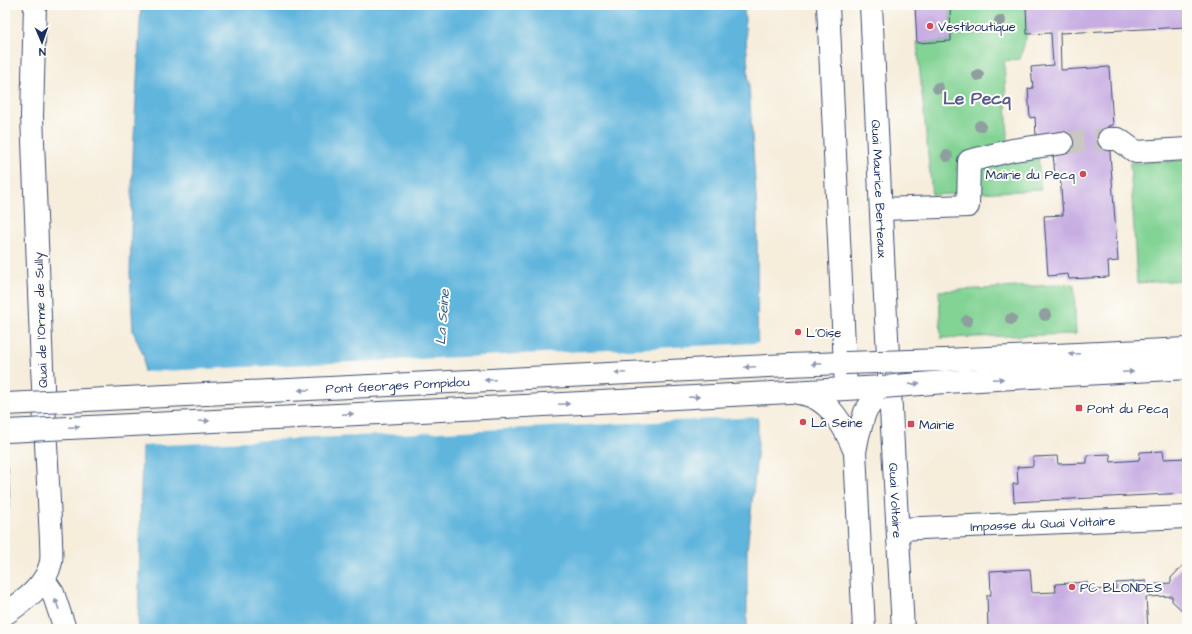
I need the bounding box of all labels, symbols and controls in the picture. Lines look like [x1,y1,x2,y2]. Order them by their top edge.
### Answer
place label: Vestiboutique [938,18,1016,36]
marker: Vestiboutique [925,21,935,31]
north arrow [22,22,62,62]
text: N [39,44,46,59]
district label: Le Pecq [943,87,1011,111]
street label: Quai Maurice Berteaux [867,119,891,259]
place label: Mairie du Pecq [986,166,1075,184]
marker: Mairie du Pecq [1078,169,1088,179]
street label: Quai de l'Orme de Sully [30,252,53,388]
water label: La Seine [431,287,455,346]
place label: L'Oise [806,324,841,342]
marker: L'Oise [793,327,803,337]
one-way arrow [1067,351,1080,357]
one-way arrow [810,361,823,367]
one-way arrow [744,363,756,370]
one-way arrow [1122,368,1134,375]
one-way arrow [614,370,626,377]
street label: Pont Georges Pompidou [325,373,470,398]
one-way arrow [992,375,1004,382]
one-way arrow [484,377,496,384]
one-way arrow [908,381,920,388]
one-way arrow [298,386,310,393]
one-way arrow [688,393,700,400]
one-way arrow [558,400,570,407]
place label: Pont du Pecq [1087,400,1169,418]
marker: Pont du Pecq [1074,403,1084,413]
one-way arrow [342,411,355,417]
place label: La Seine [811,414,863,432]
place label: Mairie [919,416,955,434]
marker: La Seine [798,417,808,427]
one-way arrow [198,418,211,424]
marker: Mairie [906,419,916,429]
one-way arrow [68,424,80,431]
street label: Quai Voltaire [884,462,906,539]
street label: Impasse du Quai Voltaire [970,512,1116,536]
place label: PC BLONDES [1080,579,1162,597]
marker: PC BLONDES [1067,582,1077,592]
one-way arrow [53,597,59,609]

